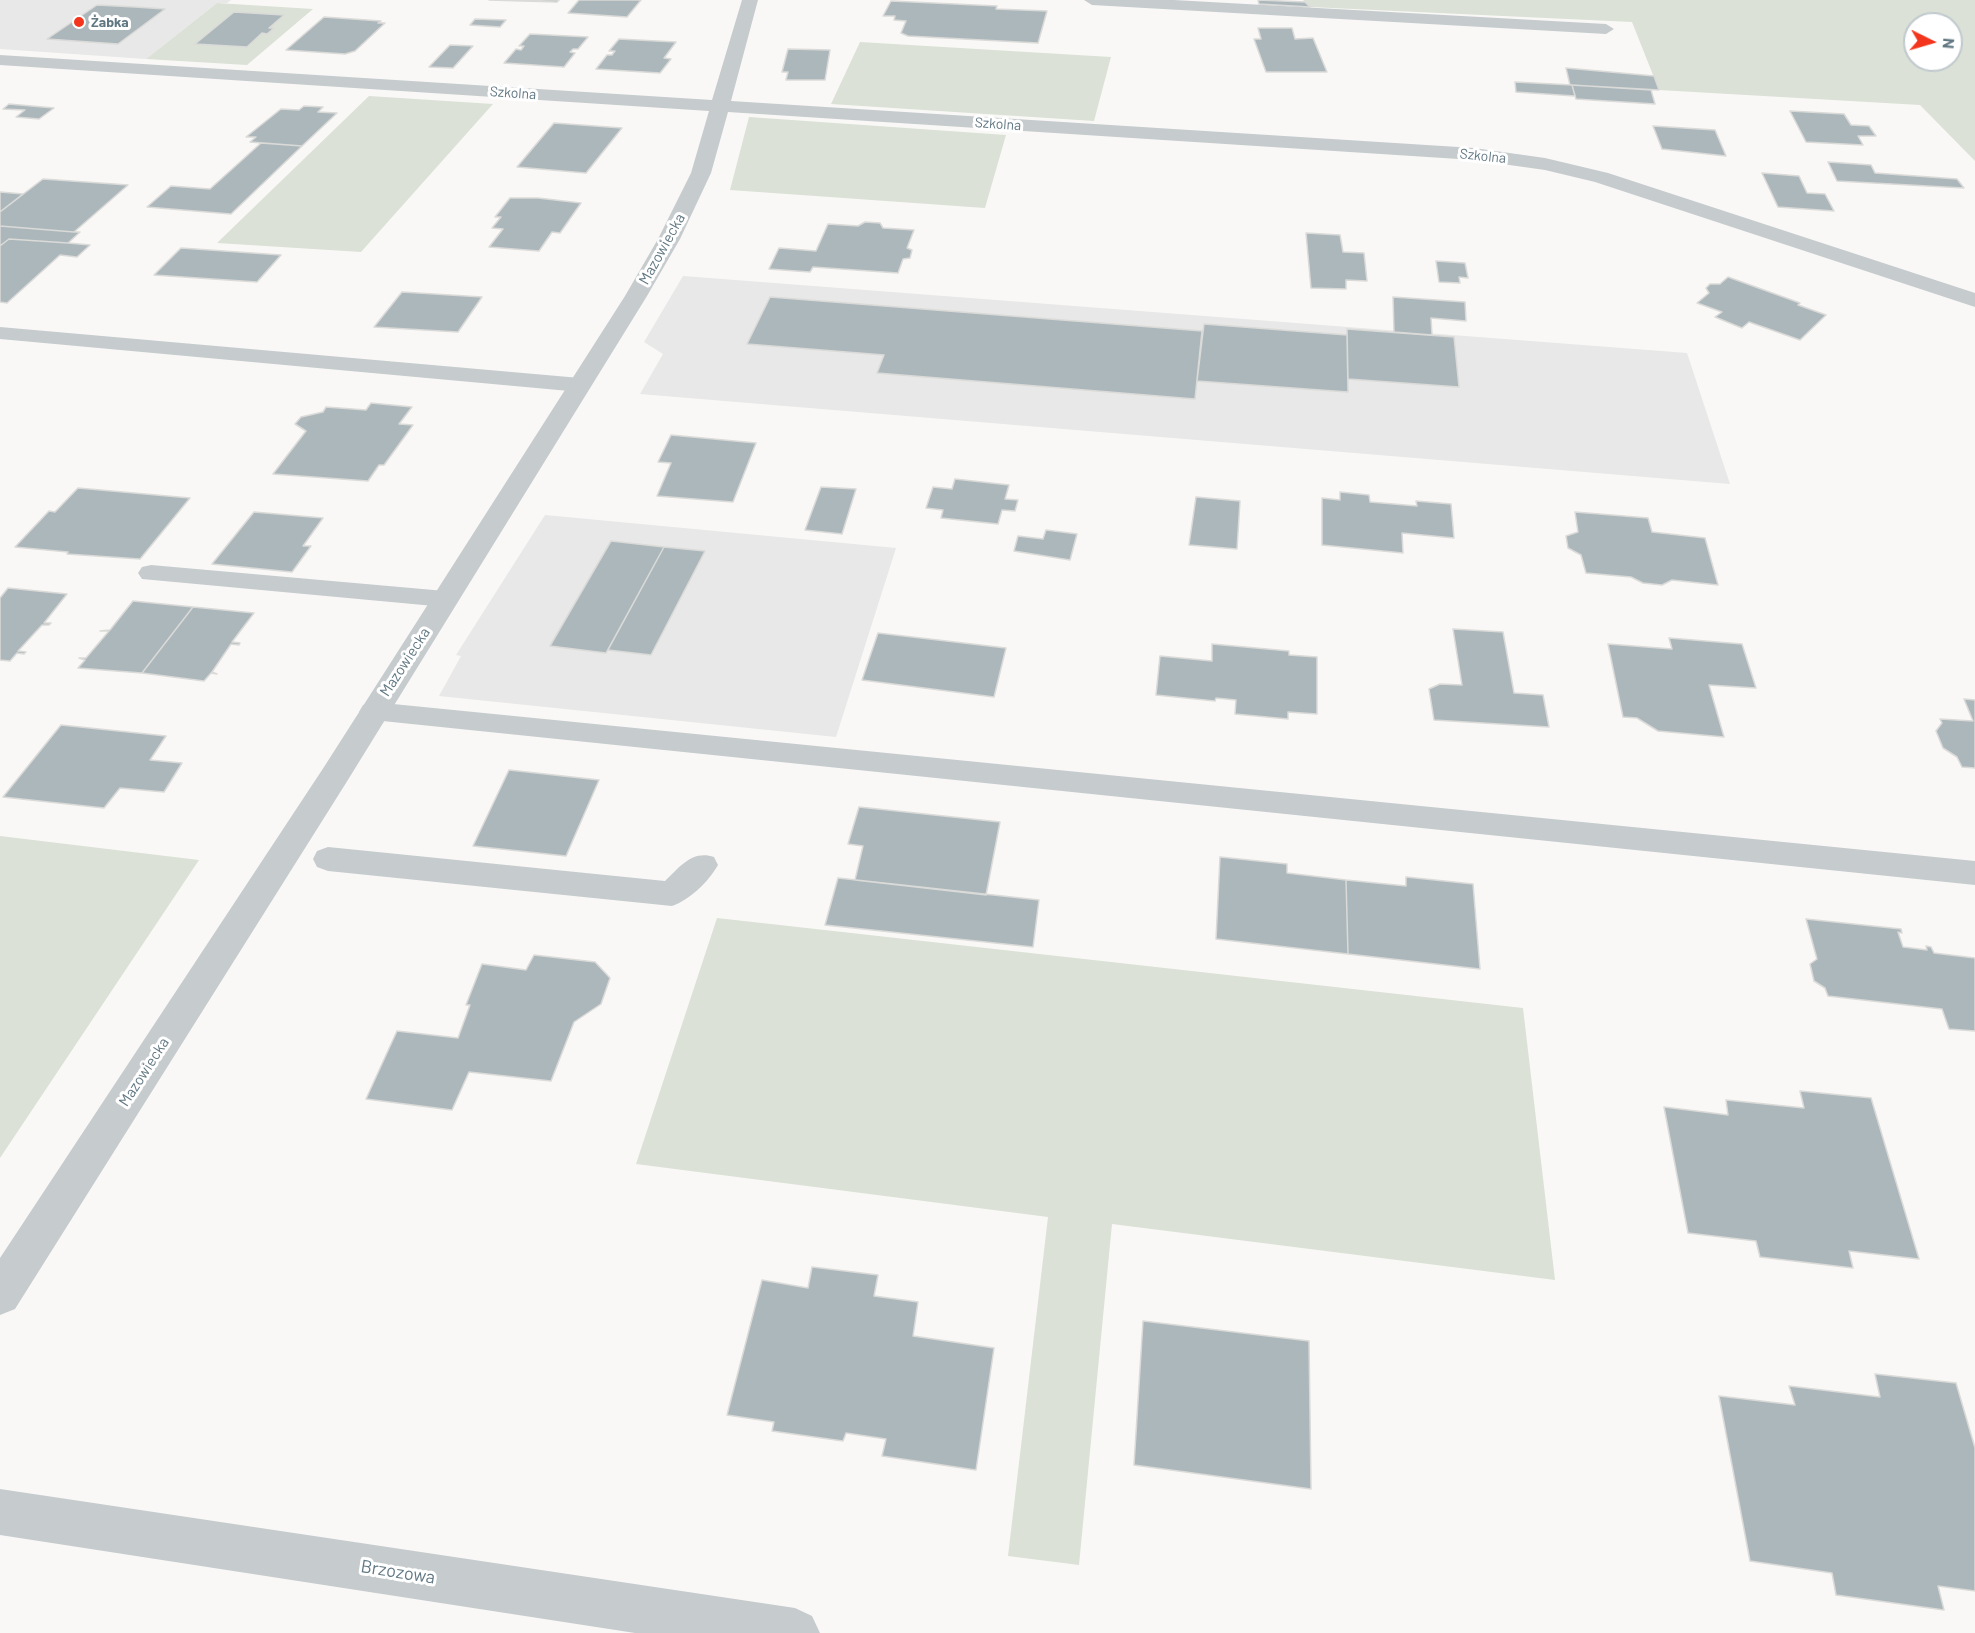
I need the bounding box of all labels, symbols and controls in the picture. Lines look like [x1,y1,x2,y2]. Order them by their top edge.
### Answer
north arrow [1903,12,1963,72]
place label: Żabka [91,14,129,30]
marker: Żabka [72,15,86,29]
text: N [1940,37,1959,50]
street label: Szkolna [489,83,537,103]
street label: Szkolna [974,114,1022,134]
street label: Szkolna [1459,145,1507,167]
street label: Mazowiecka [635,210,689,288]
street label: Mazowiecka [376,624,434,700]
street label: Mazowiecka [115,1034,173,1110]
street label: Brzozowa [359,1555,437,1589]

